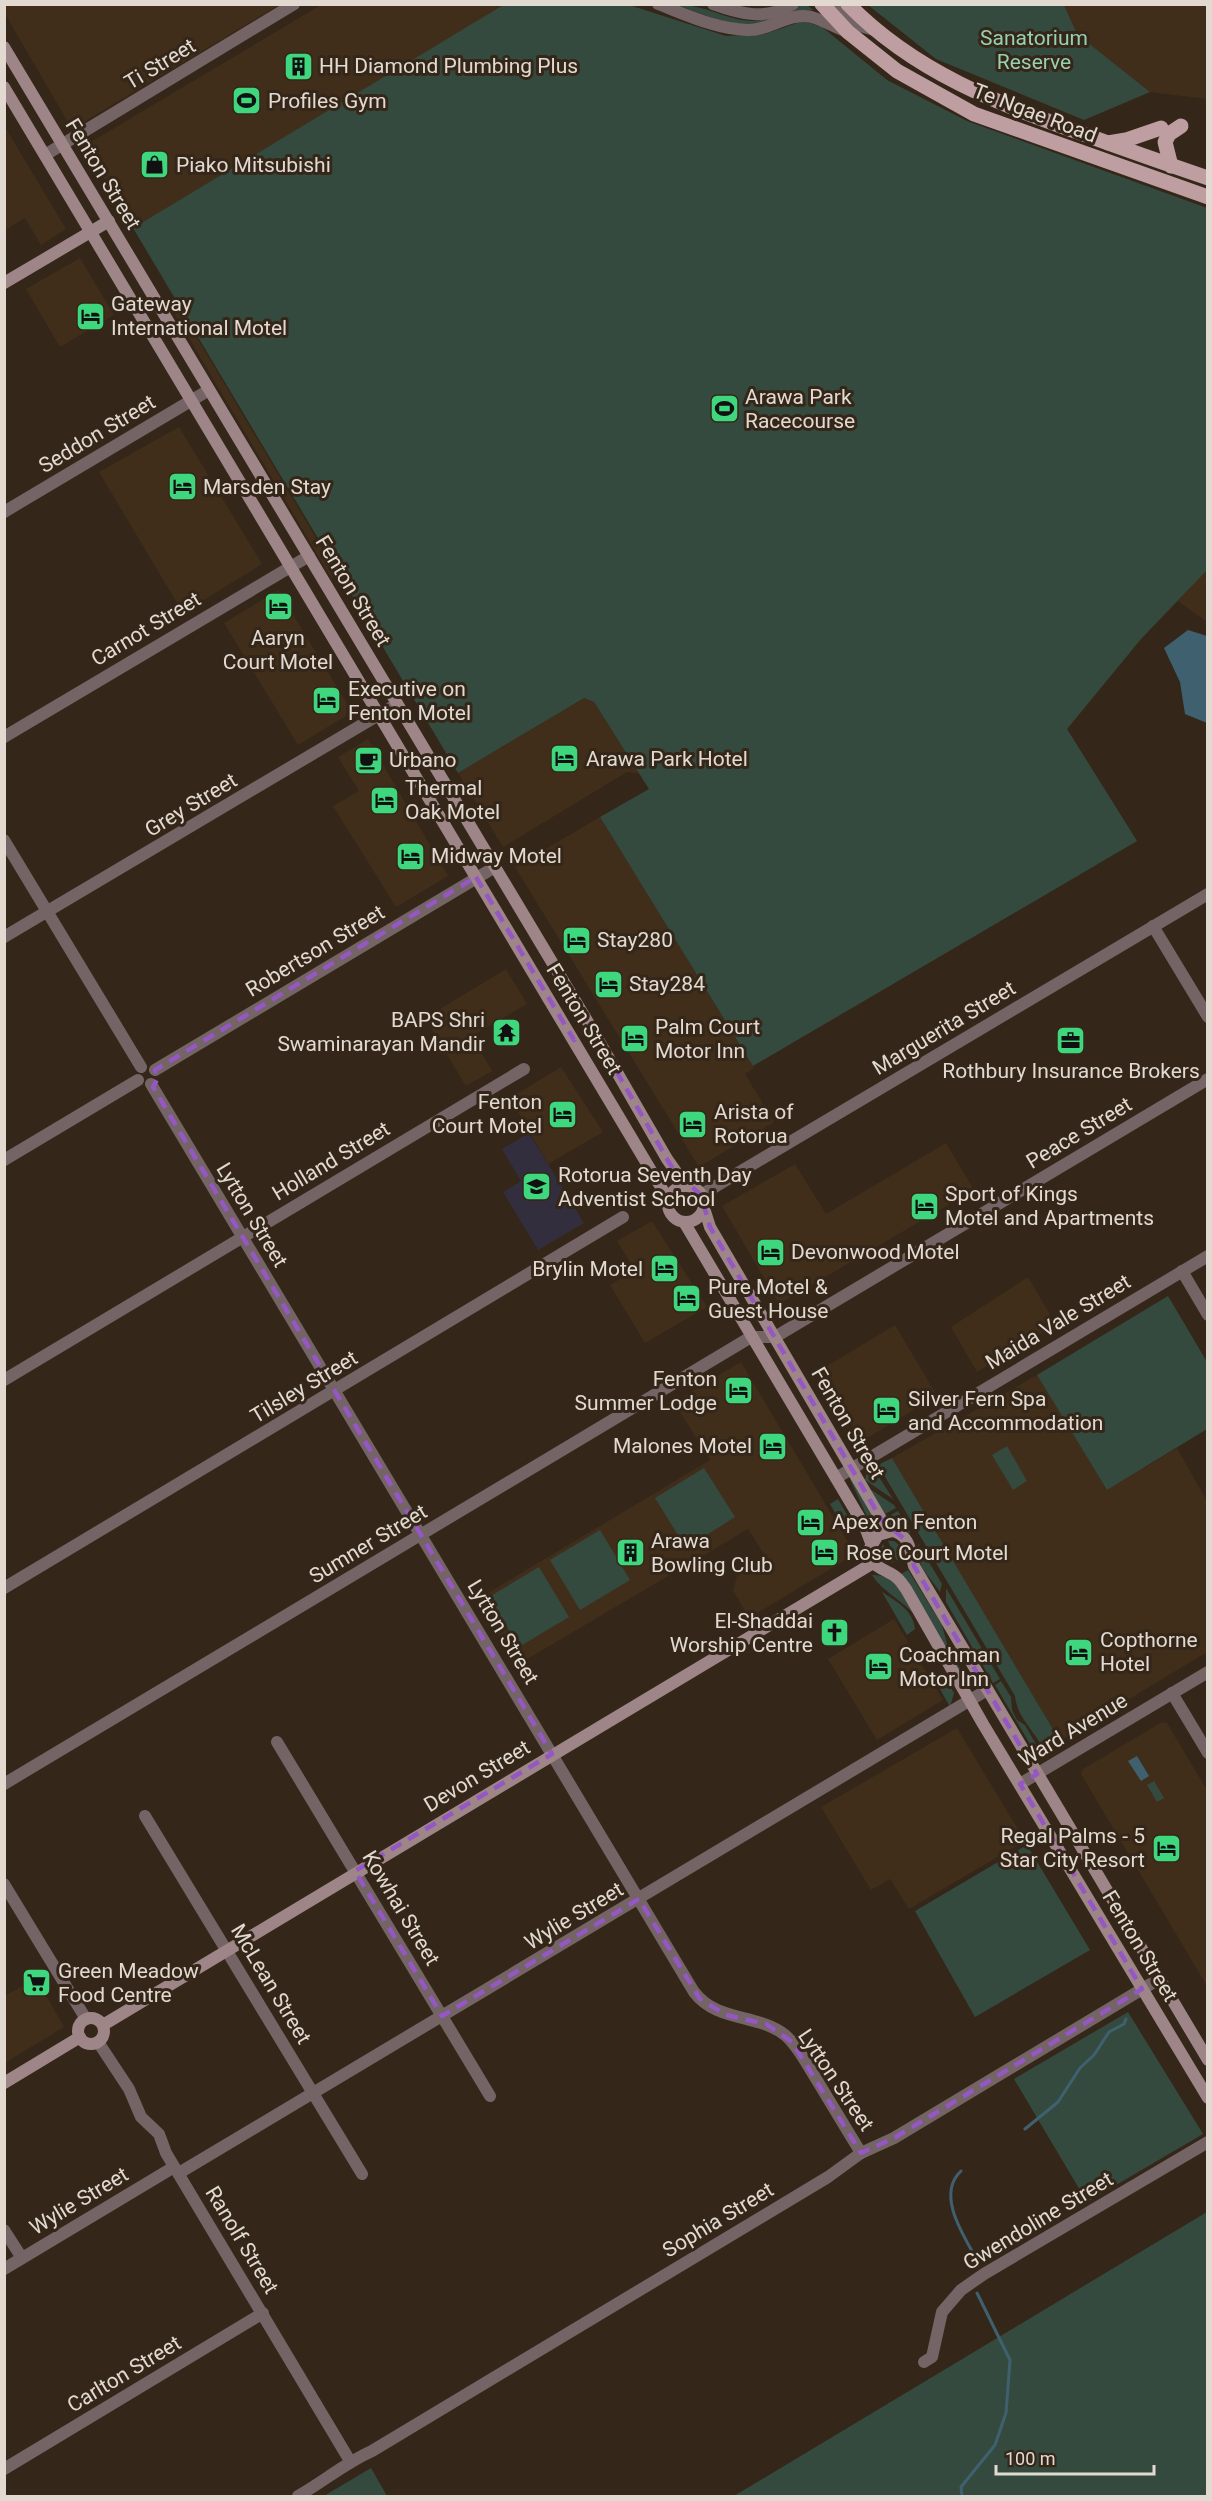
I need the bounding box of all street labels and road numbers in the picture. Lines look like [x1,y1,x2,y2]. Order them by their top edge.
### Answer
street label: Ti Street [120,33,200,94]
street label: Te Ngae Road [970,78,1100,148]
street label: Fenton Street [61,114,146,234]
street label: Seddon Street [34,390,160,478]
street label: Fenton Street [311,531,396,651]
street label: Carnot Street [87,587,205,671]
street label: Grey Street [141,768,241,842]
street label: Robertson Street [241,900,389,1002]
street label: Fenton Street [542,959,627,1079]
street label: Marguerita Street [868,976,1020,1080]
street label: Peace Street [1022,1092,1136,1174]
street label: Holland Street [268,1116,394,1205]
street label: Lytton Street [211,1158,293,1272]
street label: Maida Vale Street [981,1269,1135,1375]
street label: Tilsley Street [246,1346,362,1428]
street label: Fenton Street [806,1363,890,1483]
street label: Sumner Street [305,1499,431,1589]
street label: Lytton Street [462,1575,544,1689]
street label: Ward Avenue [1014,1688,1132,1772]
street label: Devon Street [420,1735,534,1817]
street label: Kowhai Street [357,1846,445,1970]
street label: Wylie Street [520,1877,628,1955]
street label: Fenton Street [1098,1886,1183,2006]
street label: McLean Street [226,1920,316,2048]
street label: Lytton Street [793,2025,879,2136]
street label: Wylie Street [25,2162,133,2240]
street label: Gwendoline Street [959,2167,1117,2275]
street label: Sophia Street [658,2177,778,2262]
street label: Ranolf Street [201,2182,283,2298]
street label: Carlton Street [63,2331,185,2417]

